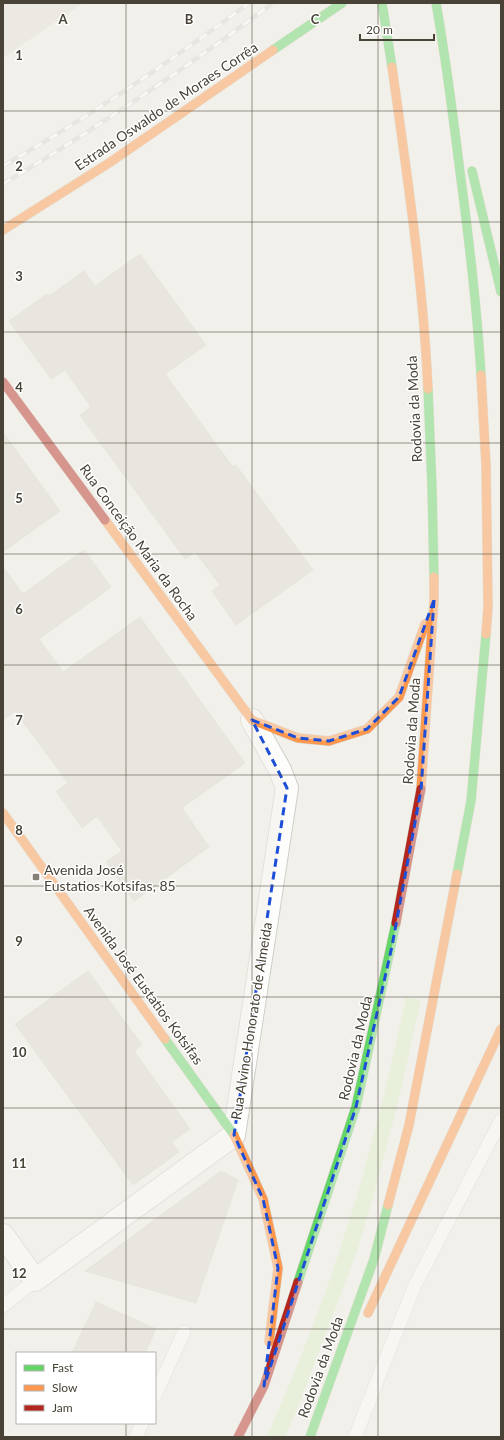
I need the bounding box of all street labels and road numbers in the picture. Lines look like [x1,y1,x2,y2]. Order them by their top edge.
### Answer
street label: Estrada Oswaldo de Moraes Corrêa [71,38,261,174]
street label: Rodovia da Moda [403,355,425,463]
street label: Rua Conceição Maria da Rocha [77,461,201,624]
street label: Rodovia da Moda [399,677,423,785]
street label: Avenida José Eustatios Kotsifas [81,902,207,1068]
street label: Rua Alvino Honorato de Almeida [227,921,275,1121]
street label: Rodovia da Moda [335,994,375,1102]
street label: Rodovia da Moda [294,1314,346,1420]

